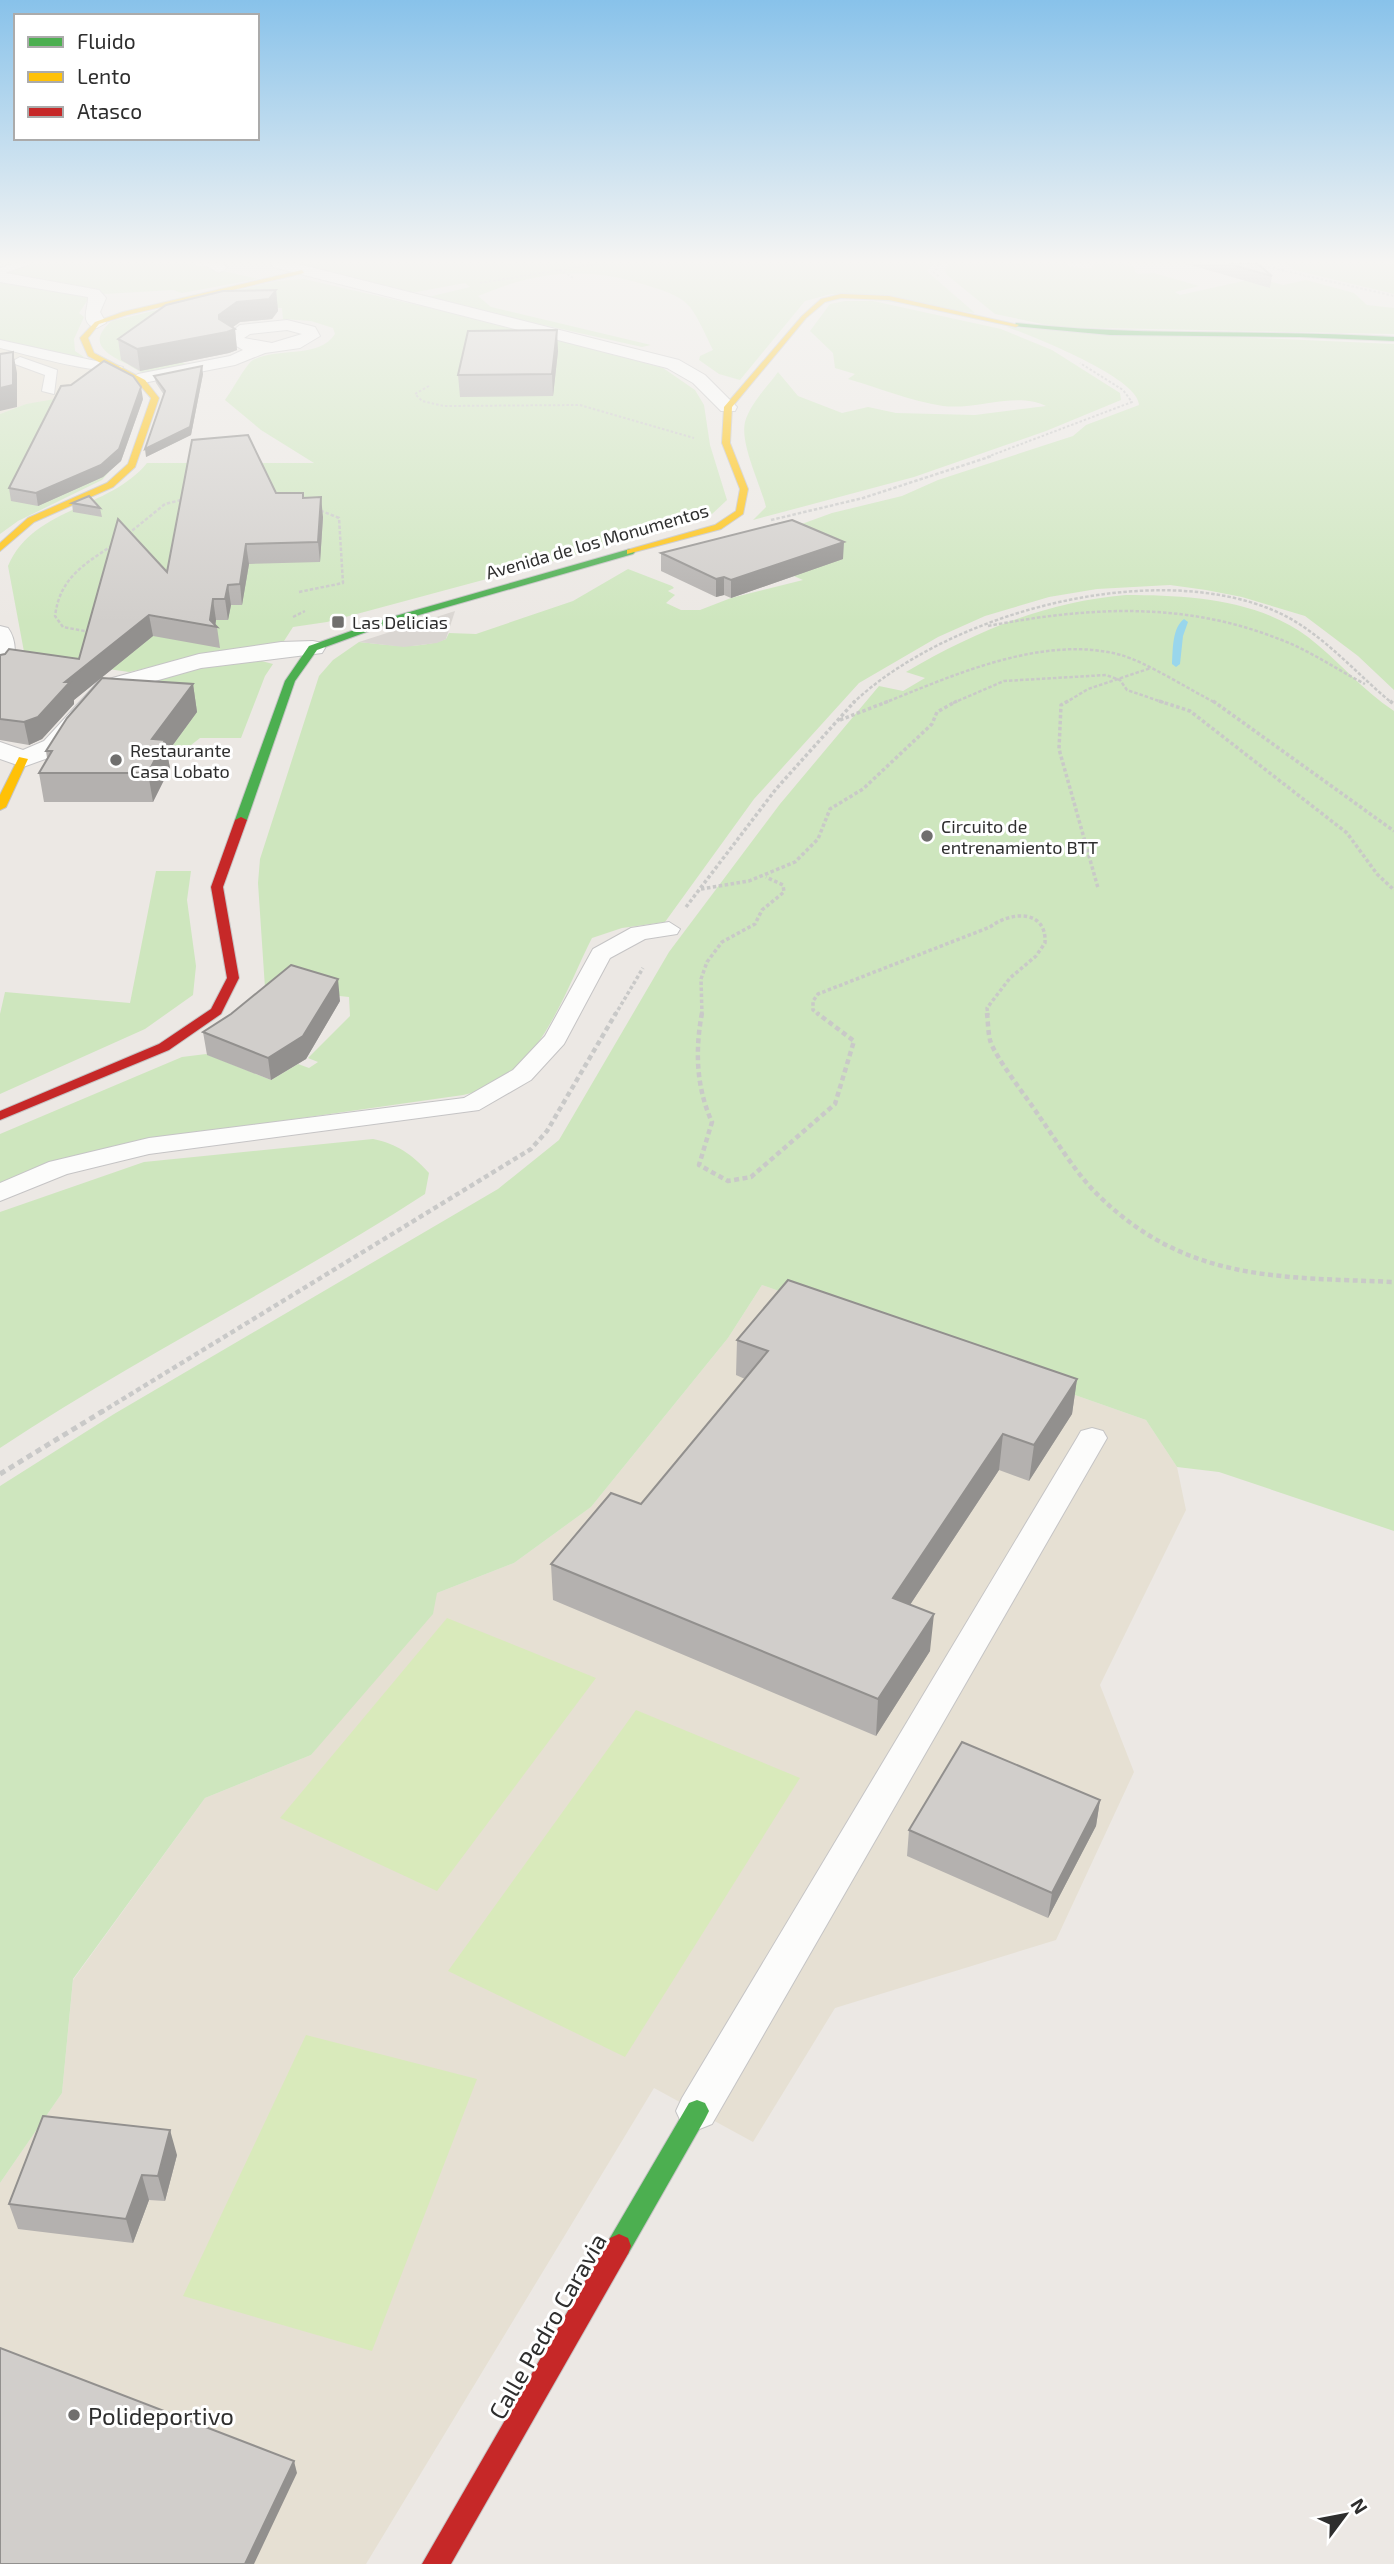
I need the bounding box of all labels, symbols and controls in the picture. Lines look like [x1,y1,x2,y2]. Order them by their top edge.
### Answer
legend [14,14,259,140]
text: Fluido [77,28,136,53]
text: Lento [77,63,131,88]
text: Atasco [77,98,142,123]
street label: Avenida de los Monumentos [483,499,711,583]
place label: Las Delicias [352,611,448,633]
marker: Las Delicias [330,614,346,630]
place label: Restaurante Casa Lobato [130,739,231,782]
marker: Restaurante Casa Lobato [108,752,124,768]
place label: Circuito de entrenamiento BTT [941,815,1099,858]
marker: Circuito de entrenamiento BTT [919,828,935,844]
street label: Calle Pedro Caravia [482,2228,612,2424]
place label: Polideportivo [88,2401,234,2430]
marker: Polideportivo [66,2407,82,2423]
north arrow [1310,2480,1380,2550]
text: N [1346,2494,1373,2518]

